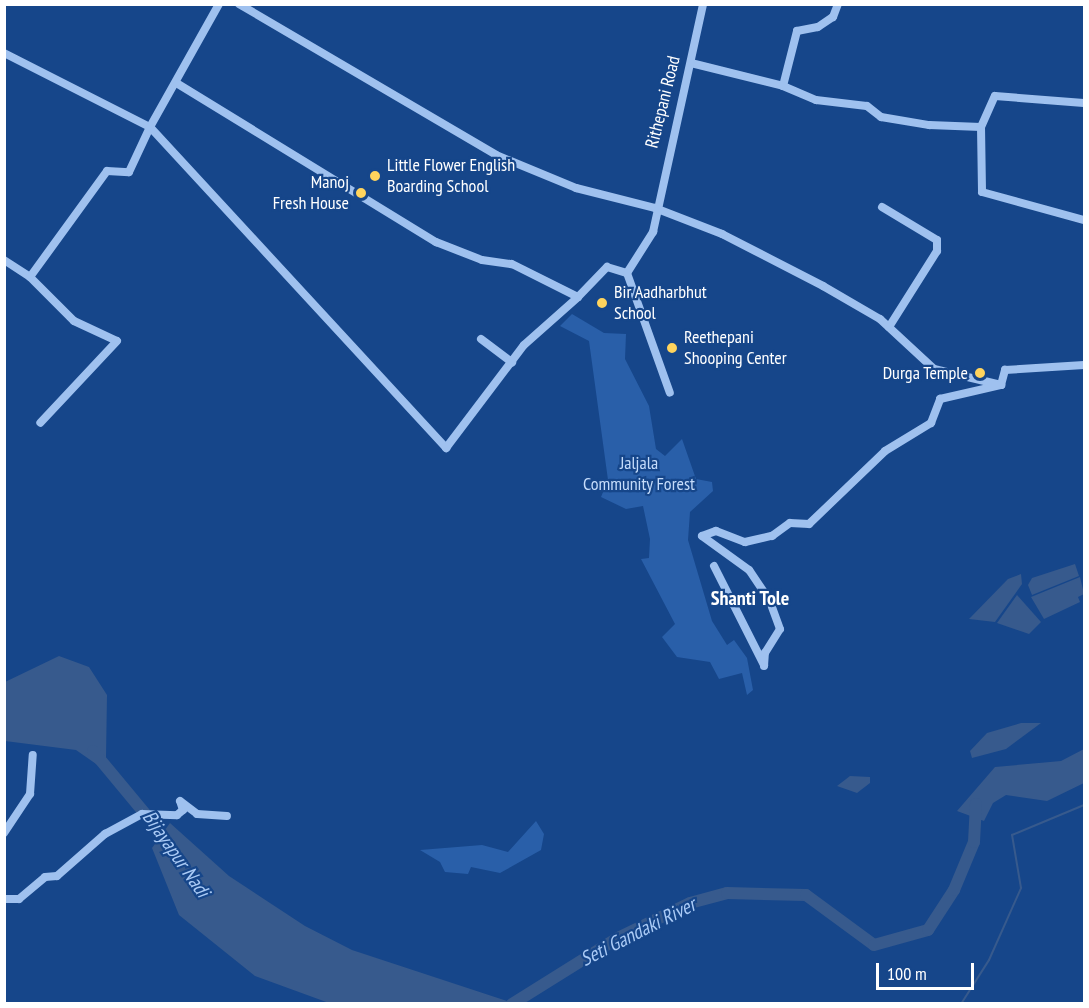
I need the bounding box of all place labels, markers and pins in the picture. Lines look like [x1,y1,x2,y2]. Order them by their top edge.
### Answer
place label: Little Flower English Boarding School [387,155,515,198]
marker: Little Flower English Boarding School [368,169,382,183]
place label: Manoj Fresh House [273,172,349,214]
marker: Manoj Fresh House [354,186,368,200]
place label: Bir Aadharbhut School [614,282,707,324]
marker: Bir Aadharbhut School [595,296,609,310]
place label: Reethepani Shooping Center [684,327,787,370]
marker: Reethepani Shooping Center [665,341,679,355]
place label: Durga Temple [882,362,968,384]
marker: Durga Temple [973,366,987,380]

